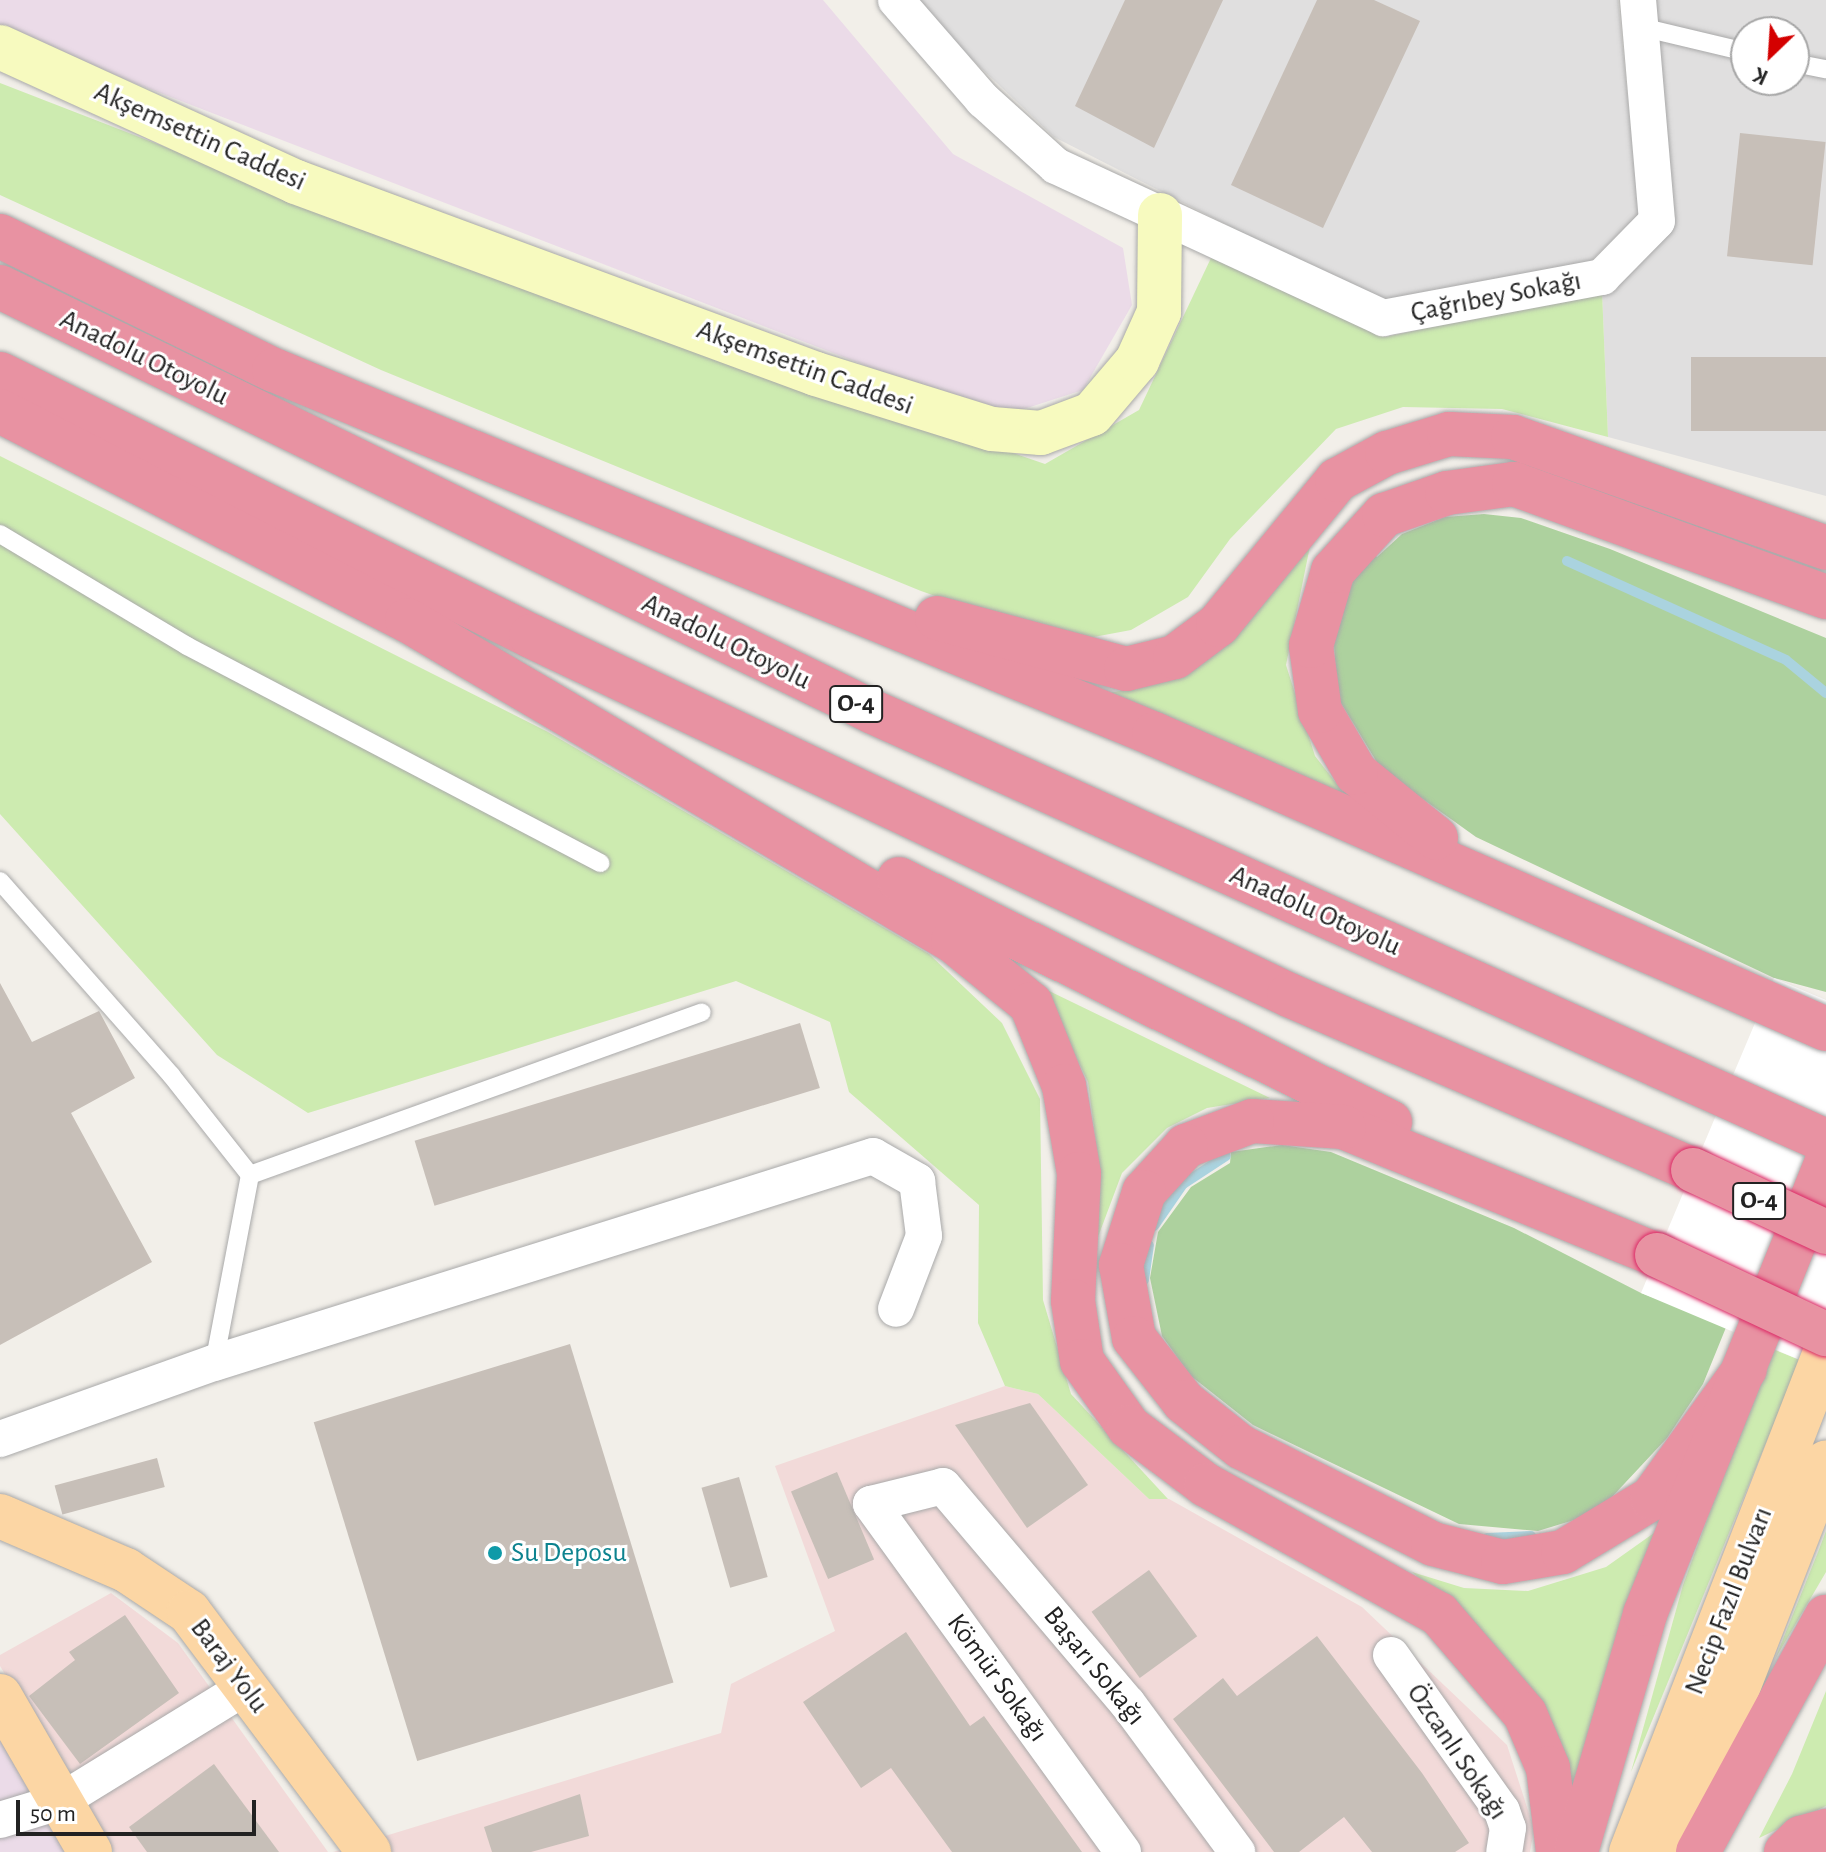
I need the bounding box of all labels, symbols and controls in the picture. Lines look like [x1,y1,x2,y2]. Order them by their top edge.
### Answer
north arrow [1730,16,1810,96]
text: K [1750,63,1771,89]
street label: Akşemsettin Caddesi [89,75,311,199]
street label: Çağrıbey Sokağı [1408,264,1584,330]
street label: Anadolu Otoyolu [54,303,234,413]
street label: Akşemsettin Caddesi [692,313,918,423]
street label: Anadolu Otoyolu [636,587,816,697]
road number: O-4 [828,682,884,726]
street label: Anadolu Otoyolu [1224,858,1406,964]
road number: O-4 [1731,1179,1787,1223]
street label: Necip Fazıl Bulvarı [1678,1503,1780,1699]
place label: Su Deposu [511,1536,627,1570]
marker: Su Deposu [486,1544,504,1562]
street label: Başarı Sokağı [1036,1600,1152,1732]
street label: Kömür Sokağı [939,1607,1055,1749]
street label: Baraj Yolu [183,1612,275,1720]
street label: Özcanlı Sokağı [1399,1678,1515,1826]
scale bar [20,1784,260,1834]
text: 50 m [30,1802,76,1826]

